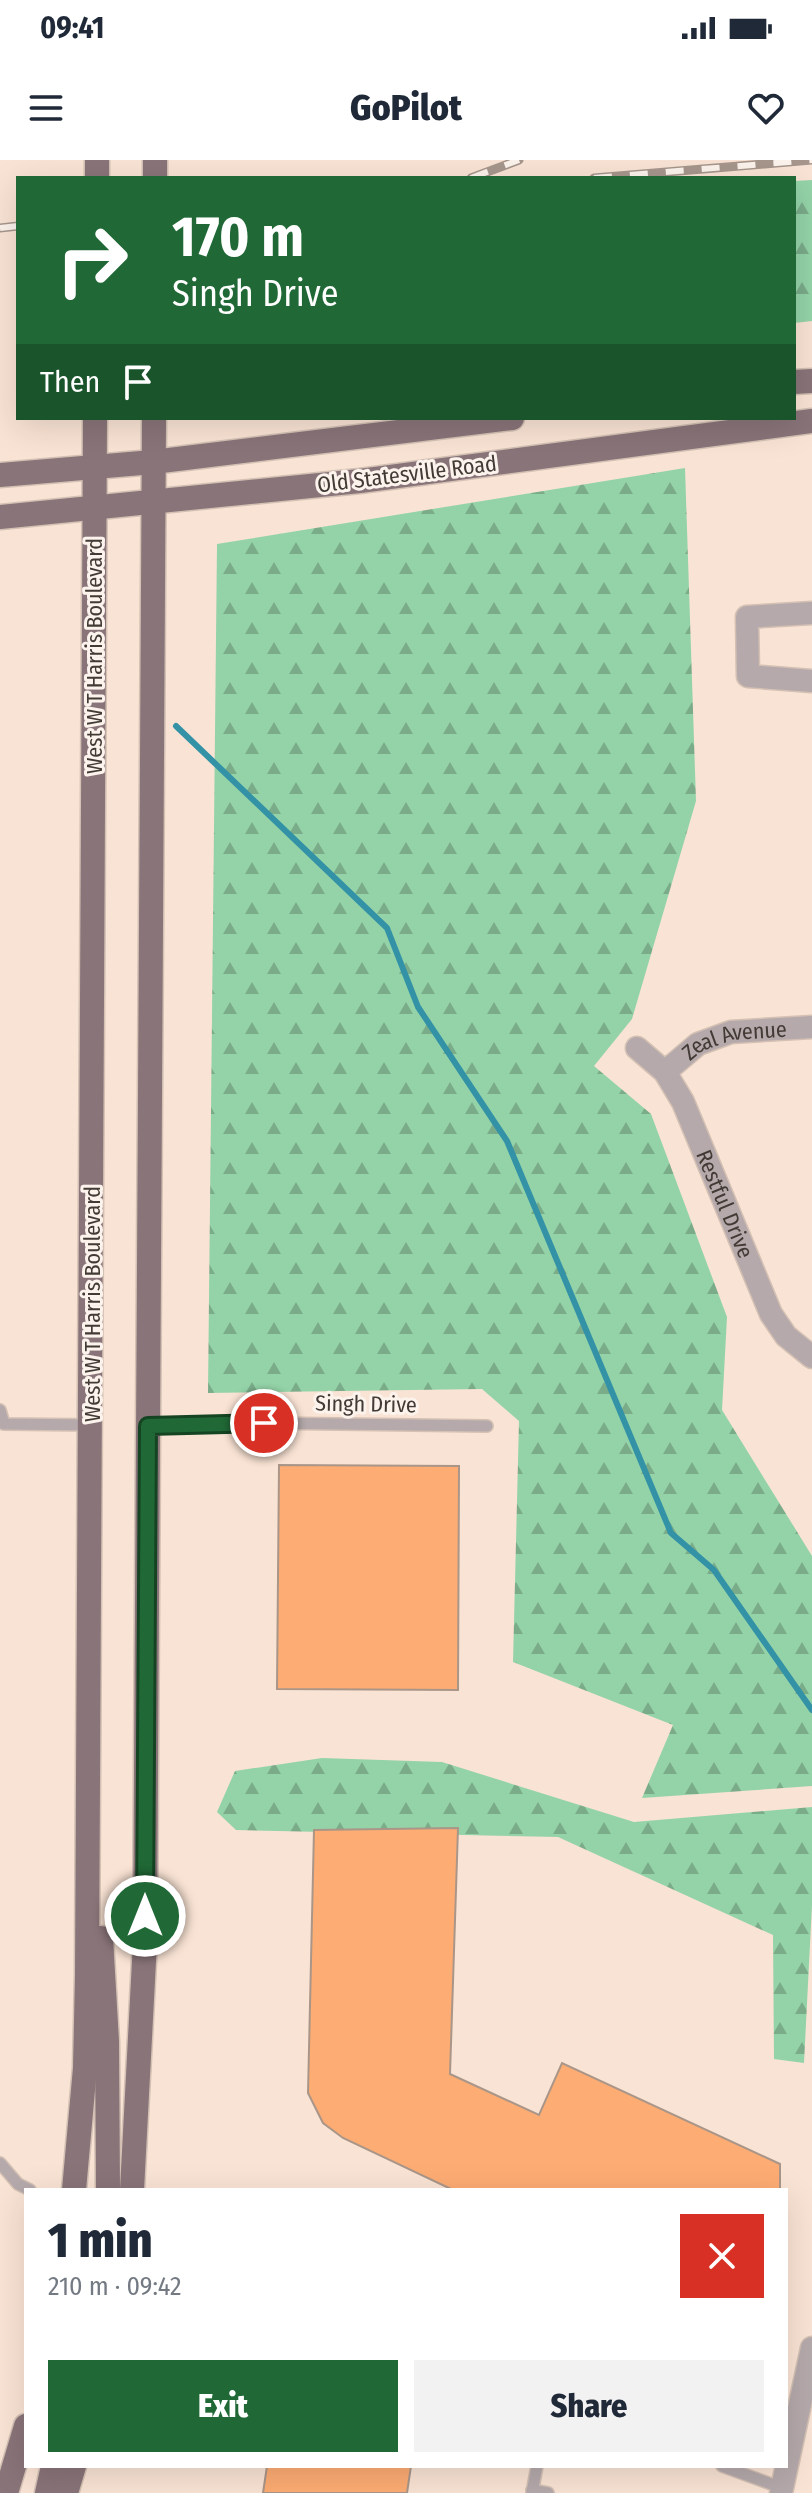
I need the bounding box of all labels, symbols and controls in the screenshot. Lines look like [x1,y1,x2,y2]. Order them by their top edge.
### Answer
text: 09:41 [40,10,104,46]
icon: menu [24,86,68,130]
text: GoPilot [350,86,462,130]
icon: heart [744,86,788,130]
text: 170 m [172,204,304,271]
icon: right [40,208,144,312]
text: Singh Drive [172,272,338,316]
icon: arrive [116,360,160,404]
text: Then [40,364,100,400]
street label: Old Statesville Road [316,450,498,498]
street label: West W T Harris Boulevard [81,538,108,774]
street label: Zeal Avenue [676,1015,787,1066]
street label: Restful Drive [691,1145,760,1262]
street label: West W T Harris Boulevard [79,1186,106,1422]
pin [230,1389,298,1457]
street label: Singh Drive [315,1390,417,1418]
icon: arrive [242,1401,286,1445]
position arrow [103,1874,187,1958]
text: 1 min [48,2212,152,2270]
button: close [680,2214,764,2298]
text: 210 m · 09:42 [48,2271,181,2302]
button: Exit [48,2360,398,2452]
button: Share [414,2360,764,2452]

